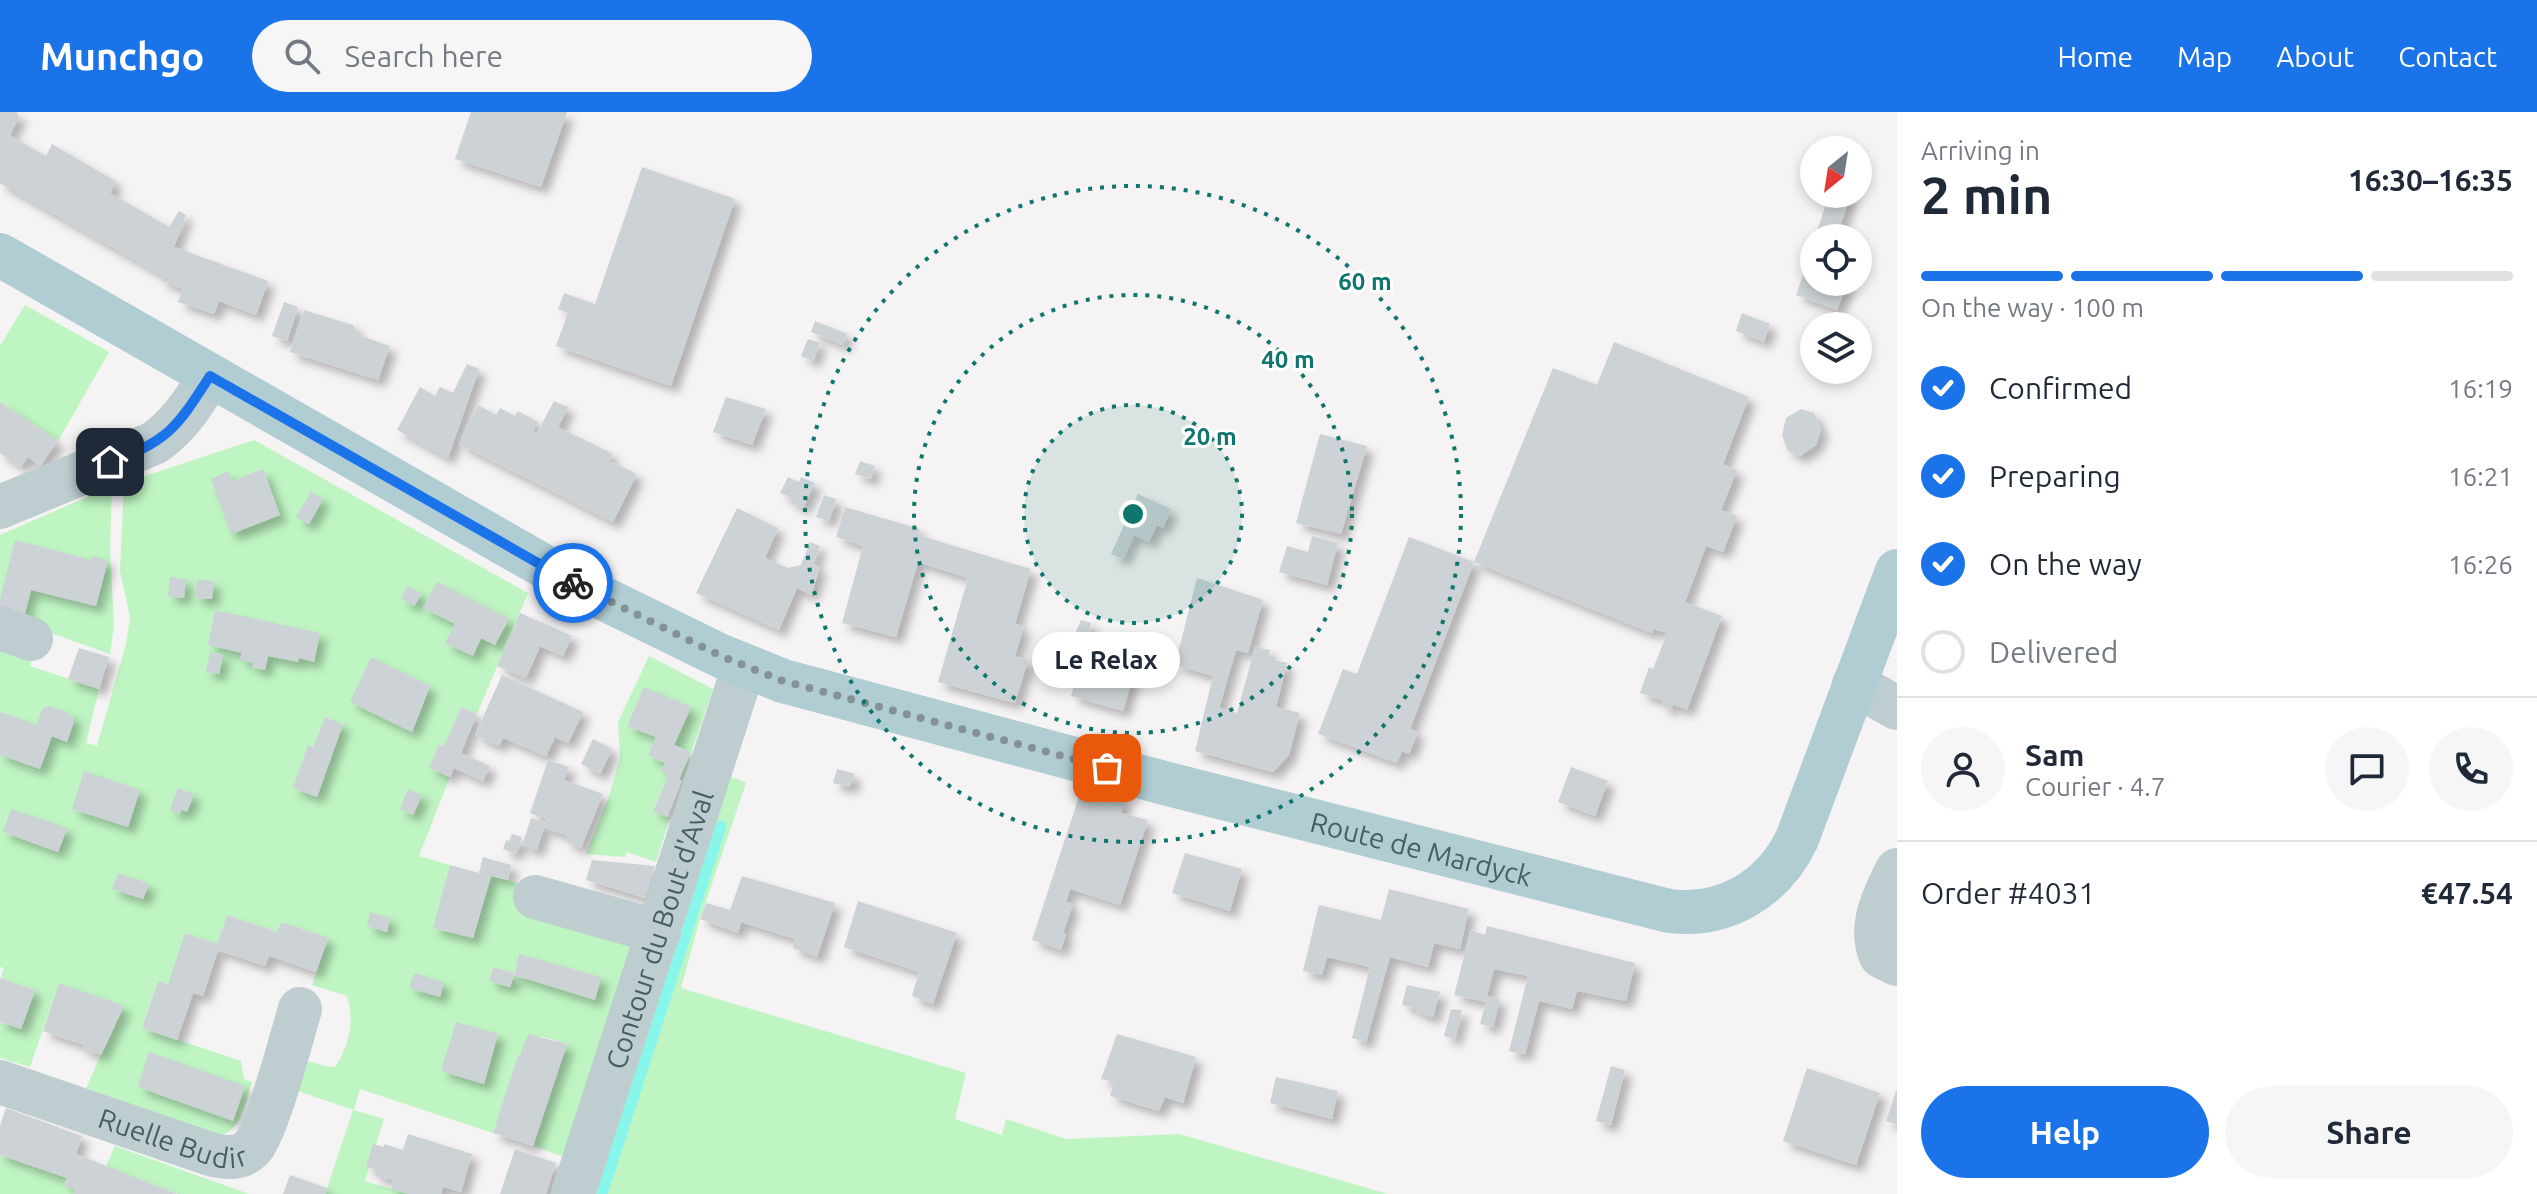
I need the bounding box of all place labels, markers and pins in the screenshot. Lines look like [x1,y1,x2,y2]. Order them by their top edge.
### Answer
pin [76,428,144,496]
centre of rings [1119,500,1147,528]
callout: Le Relax [1033,632,1181,688]
pin [1073,734,1141,802]

